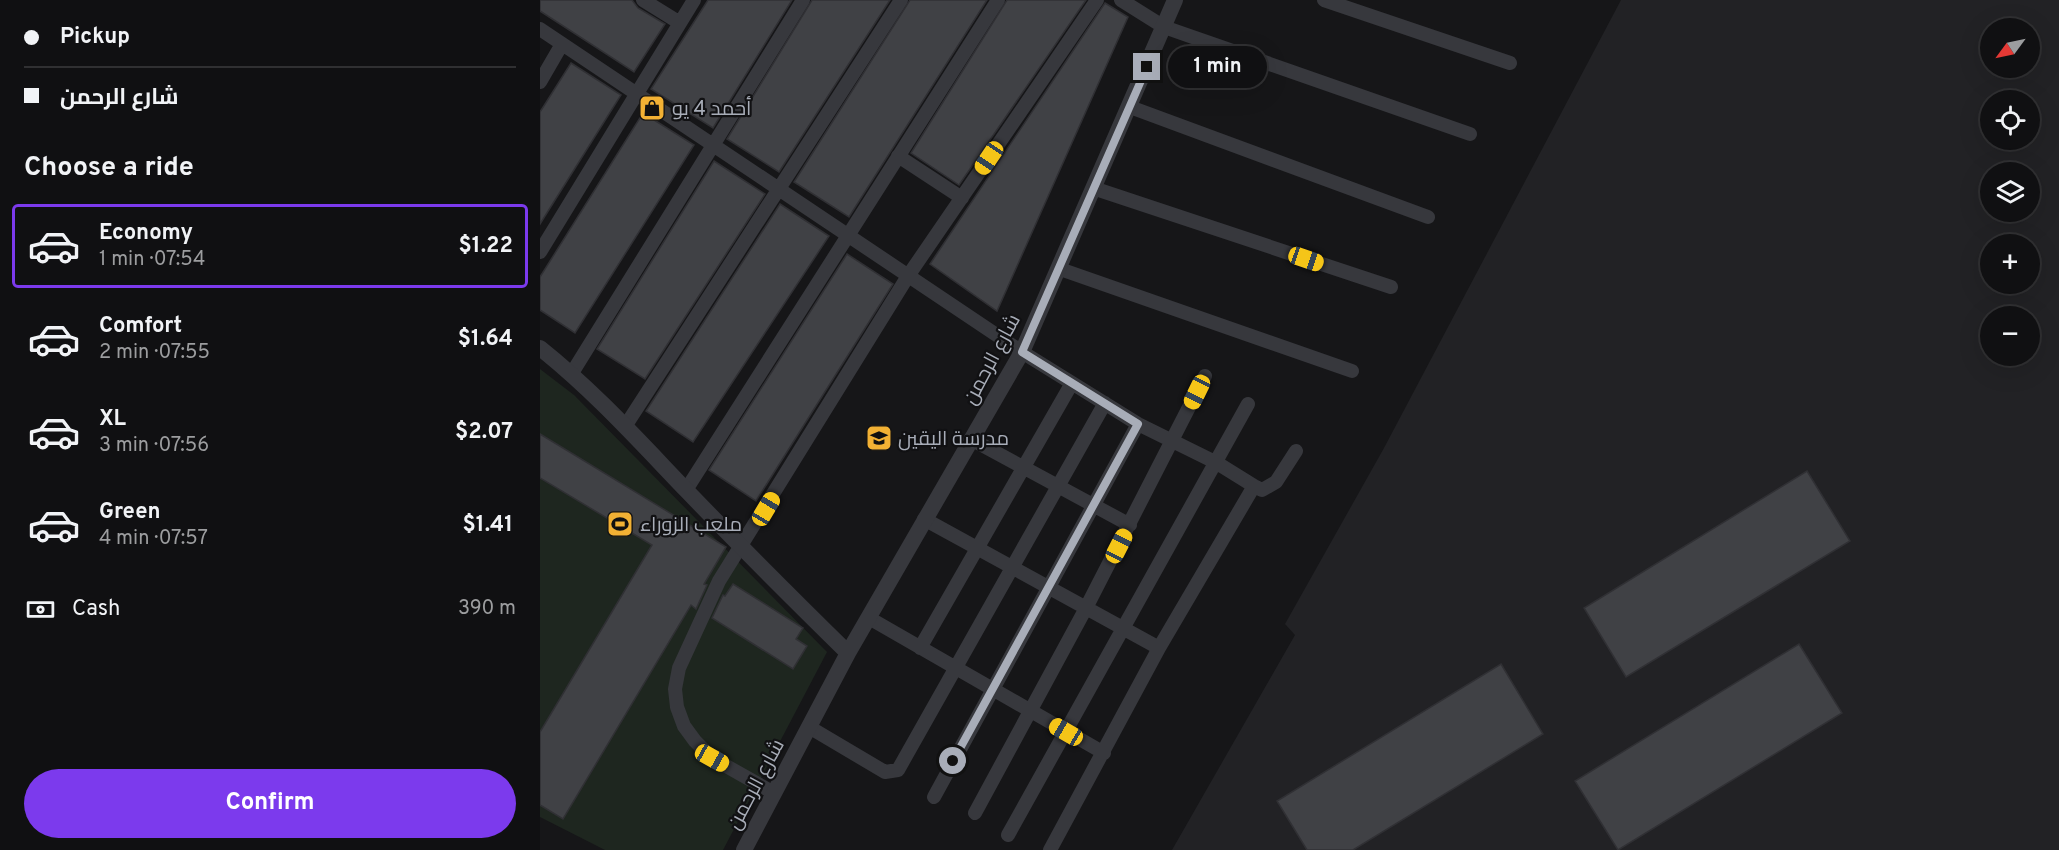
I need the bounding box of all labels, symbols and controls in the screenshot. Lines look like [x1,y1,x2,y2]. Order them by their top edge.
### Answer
north arrow [1980,18,2040,78]
map controls [1980,18,2040,366]
text: Pickup [60,24,130,51]
callout: 1 min [1168,46,1267,88]
route end [1133,53,1160,80]
text: 1 min [1193,54,1242,80]
text: شارع الرحمن [60,85,179,112]
button: locate [1980,90,2040,150]
shop icon: أحمد 4 يو [637,93,667,123]
place label: أحمد 4 يو [672,96,751,123]
car [971,138,1007,178]
text: Choose a ride [24,151,194,185]
button: layers [1980,162,2040,222]
icon: car [27,219,81,273]
text: Economy [99,220,193,247]
text: $1.22 [459,233,513,260]
button: + [1980,234,2040,294]
car [1286,245,1326,273]
text: 1 min · 07:54 [99,247,205,273]
button: − [1980,306,2040,366]
street label: شارع الرحمن [958,310,1027,410]
icon: car [27,312,81,366]
text: Comfort [99,313,182,340]
text: $1.64 [458,326,513,353]
text: 2 min · 07:55 [99,340,210,366]
car [1181,372,1213,412]
icon: car [27,405,81,459]
text: XL [99,406,126,433]
text: $2.07 [455,419,513,446]
school or university icon: مدرسة اليقين [864,423,894,453]
place label: مدرسة اليقين [898,427,1009,453]
text: 3 min · 07:56 [99,433,209,459]
car [749,489,783,529]
icon: car [27,498,81,552]
text: Green [99,499,161,526]
sports icon: ملعب الزوراء [605,509,635,539]
text: $1.41 [463,512,513,539]
place label: ملعب الزوراء [640,513,742,539]
text: 4 min · 07:57 [99,526,208,552]
car [1103,526,1135,566]
icon: cash [24,593,57,626]
text: Cash [72,596,121,623]
text: 390 m [458,596,516,622]
car [1046,715,1086,749]
street label: شارع الرحمن [722,735,791,835]
car [692,741,732,775]
route start [939,747,966,774]
button: Confirm [24,769,516,838]

